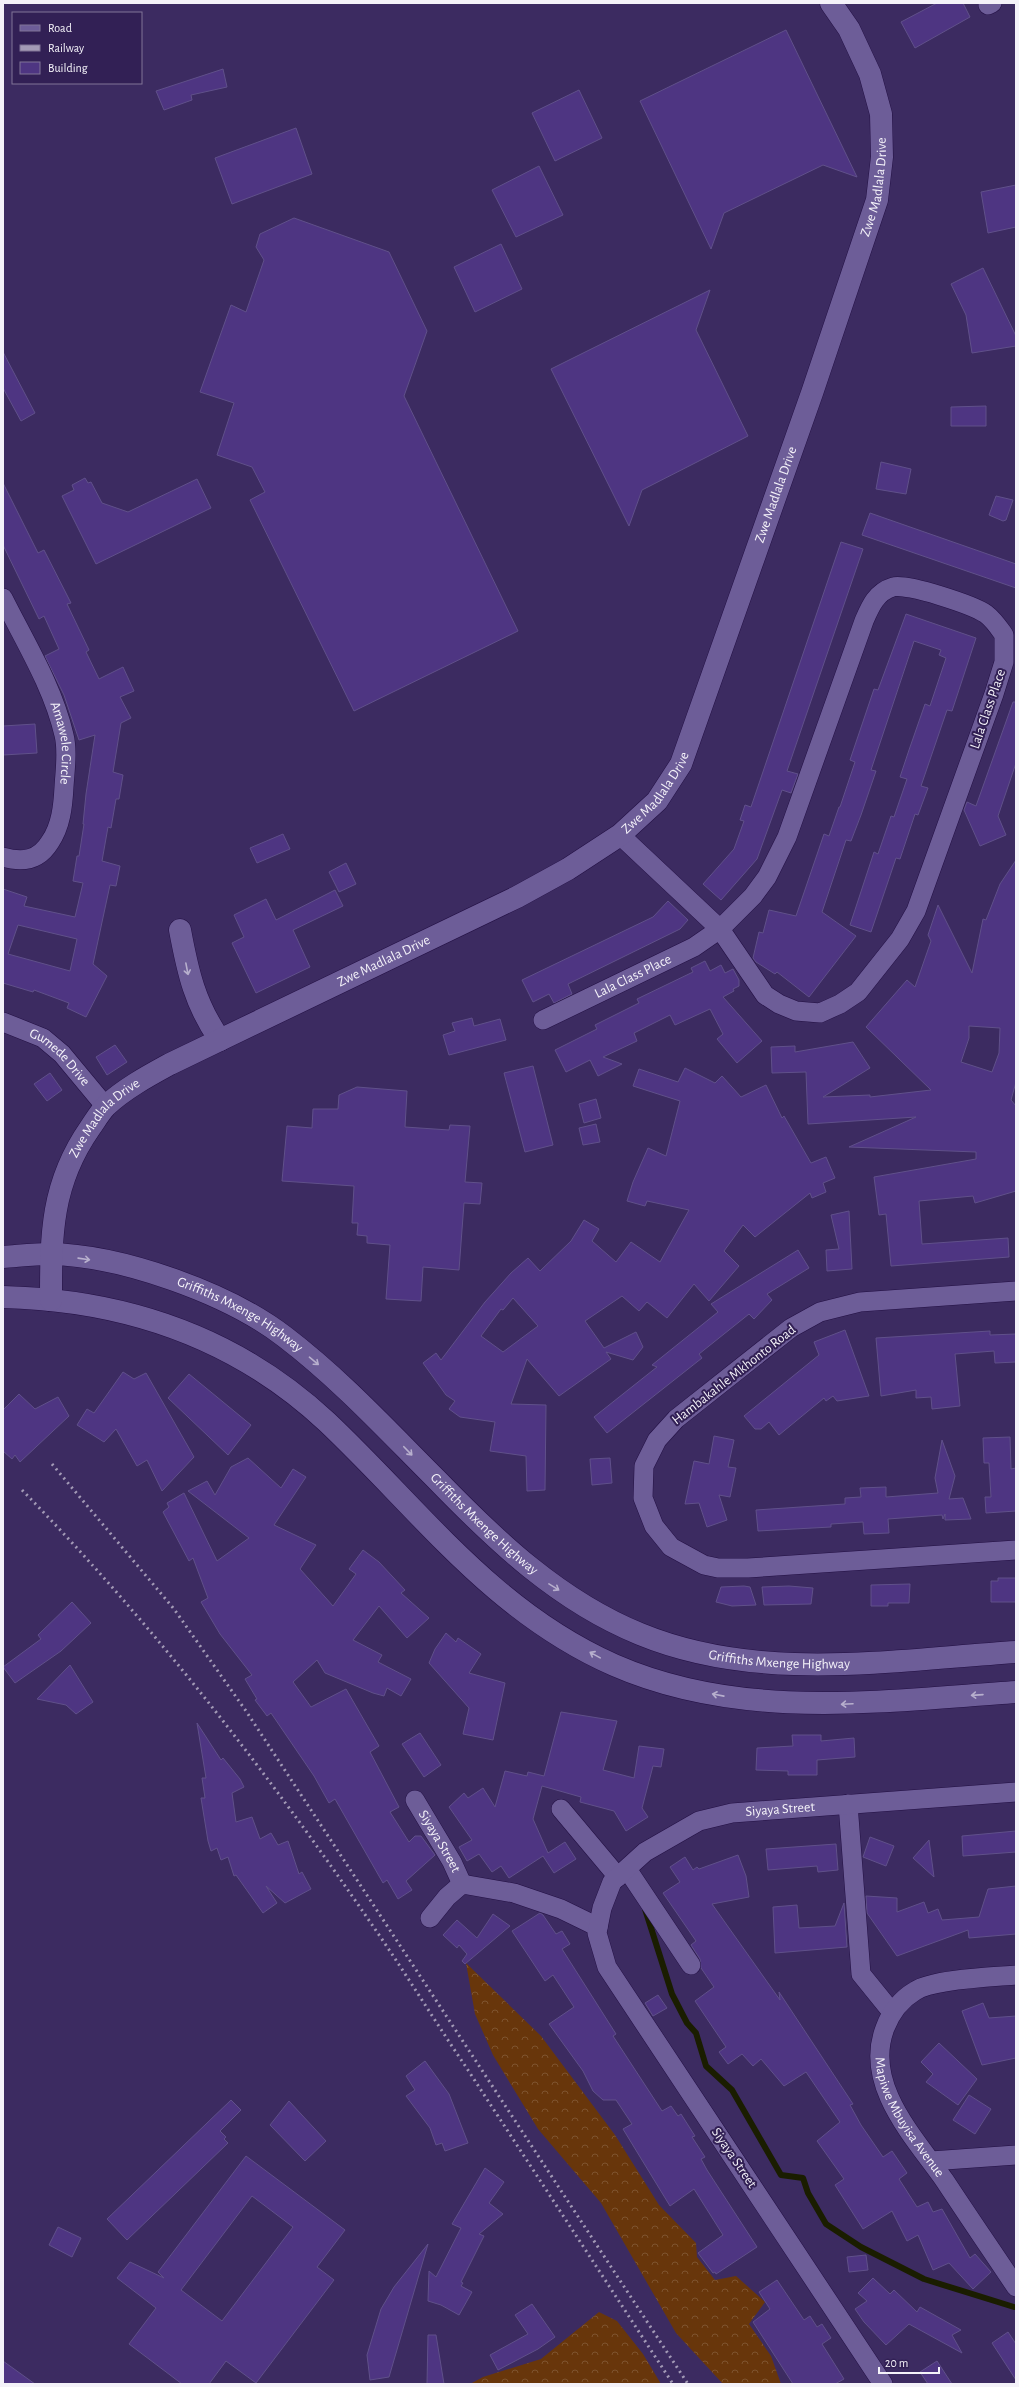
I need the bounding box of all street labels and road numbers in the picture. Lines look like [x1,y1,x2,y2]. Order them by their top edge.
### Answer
street label: Zwe Madlala Drive [858,137,889,238]
street label: Zwe Madlala Drive [753,445,799,545]
street label: Lala Class Place [968,667,1008,751]
street label: Amawele Circle [47,700,73,785]
street label: Zwe Madlala Drive [619,750,692,837]
street label: Zwe Madlala Drive [335,933,432,989]
street label: Lala Class Place [592,952,674,1001]
street label: Gumede Drive [27,1026,92,1089]
street label: Zwe Madlala Drive [67,1076,142,1160]
street label: Griffiths Mxenge Highway [175,1275,305,1355]
street label: Hambakahle Mkhonto Road [670,1323,798,1427]
street label: Griffiths Mxenge Highway [428,1471,541,1578]
street label: Griffiths Mxenge Highway [707,1648,850,1671]
street label: Siyaya Street [745,1800,816,1819]
street label: Siyaya Street [416,1808,463,1875]
street label: Mapiwe Mbuyisa Avenue [873,2057,947,2180]
street label: Siyaya Street [709,2125,760,2191]

